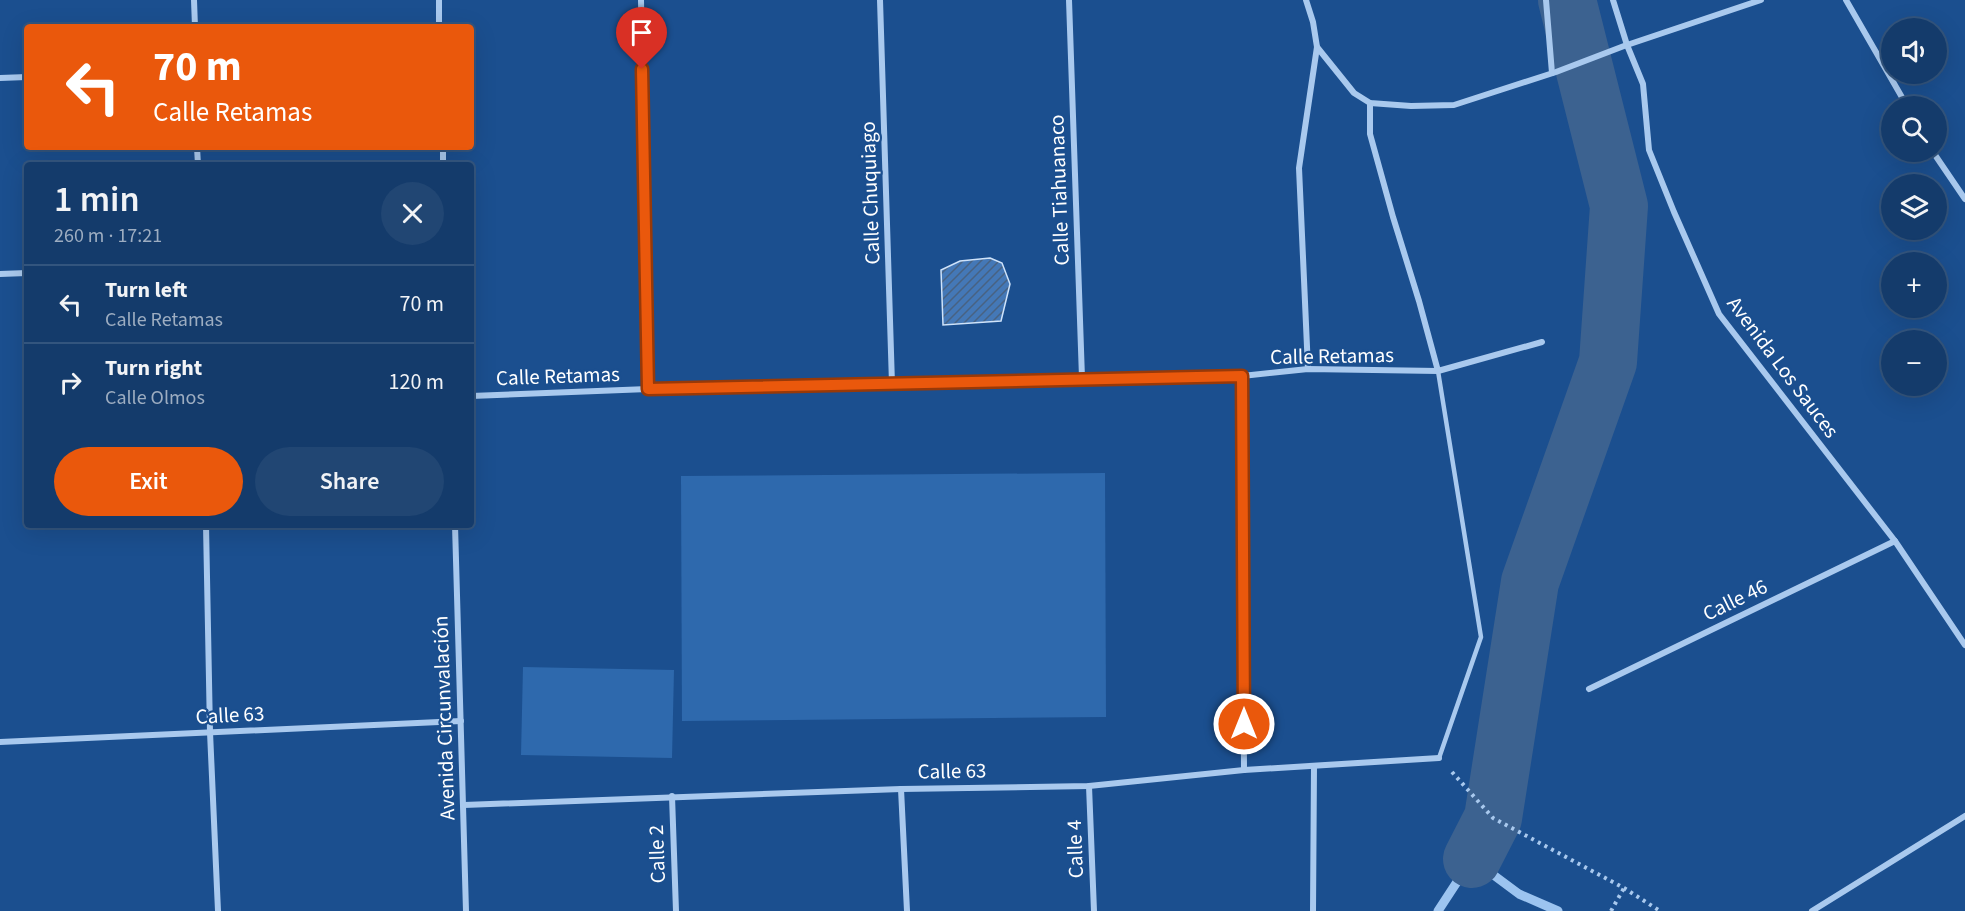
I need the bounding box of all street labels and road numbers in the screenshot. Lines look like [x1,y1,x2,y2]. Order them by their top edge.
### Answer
street label: Calle Tiahuanaco [1041,114,1077,266]
street label: Calle Chuquiago [853,121,887,265]
street label: Avenida Los Sauces [1720,290,1846,444]
street label: Calle Retamas [1270,340,1394,372]
street label: Calle Retamas [496,359,621,393]
street label: Calle 46 [1698,571,1772,629]
street label: Avenida Circunvalación [425,615,463,821]
street label: Calle 63 [195,698,265,732]
street label: Calle 63 [917,755,987,787]
street label: Calle 4 [1059,819,1091,879]
street label: Calle 2 [641,824,673,884]

